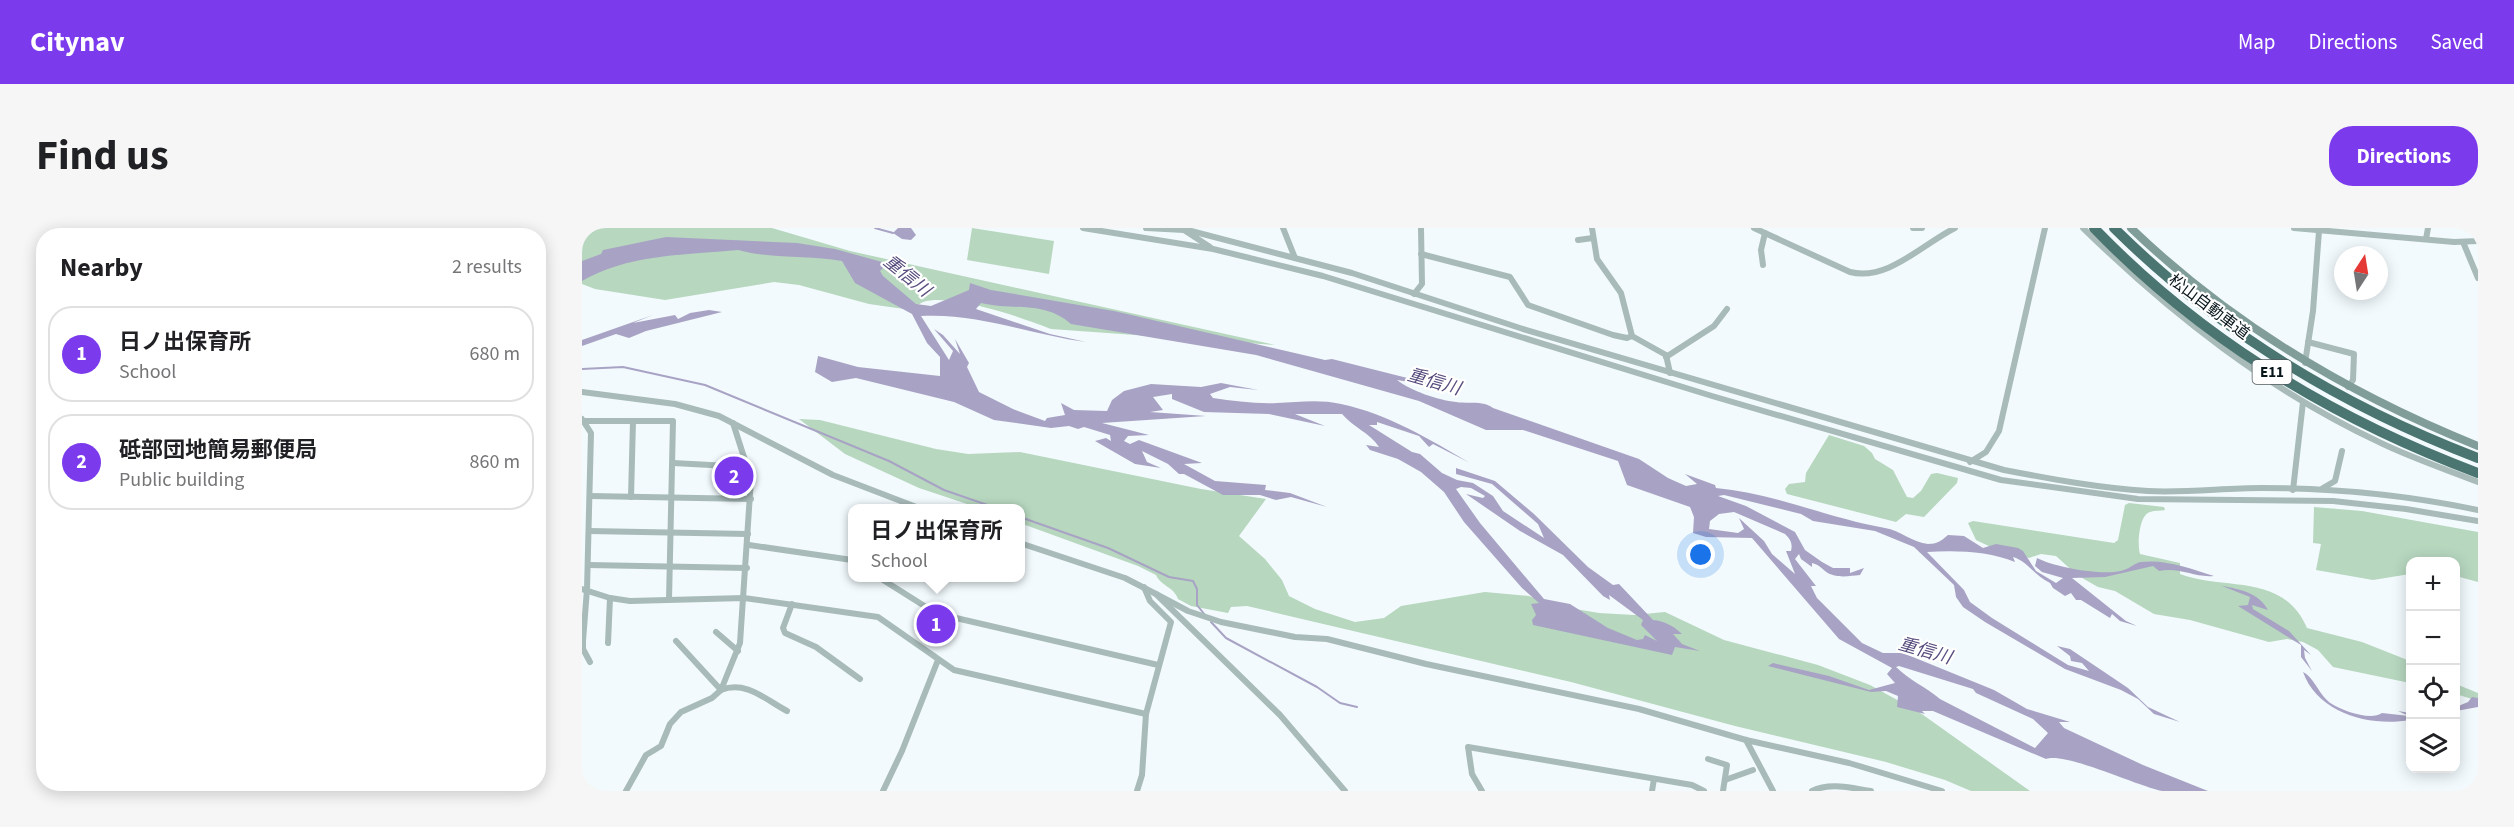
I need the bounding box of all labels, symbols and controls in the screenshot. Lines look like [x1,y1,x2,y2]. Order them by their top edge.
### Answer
text: Citynav [30,22,125,62]
text: Map [2238,27,2276,57]
text: Directions [2309,27,2397,57]
text: Saved [2430,27,2484,57]
text: Find us [36,126,169,186]
button: Directions [2329,126,2478,186]
north arrow [2334,246,2388,300]
text: Nearby [60,249,143,286]
water label: 重信川 [878,249,937,304]
text: 2 results [452,253,522,281]
street label: 松山自動車道 [2164,269,2254,345]
text: 日ノ出保育所 [119,326,251,358]
text: 1 [76,340,87,368]
text: 680 m [470,340,520,368]
text: School [119,358,176,386]
road number: E11 [2252,360,2292,384]
water label: 重信川 [1405,363,1465,402]
text: 砥部団地簡易郵便局 [119,434,317,466]
text: 2 [76,448,87,476]
text: 860 m [470,448,520,476]
pin: 2 [714,454,754,498]
text: Public building [119,466,244,494]
popup [848,504,1025,582]
text: 日ノ出保育所 [870,515,1003,547]
your location [1686,540,1715,569]
text: School [870,547,928,575]
map controls [2406,557,2460,773]
button: + [2406,557,2460,611]
pin: 1 [916,602,956,646]
button: − [2406,611,2460,665]
water label: 重信川 [1896,632,1956,671]
button: locate [2406,665,2460,719]
button: layers [2406,719,2460,773]

